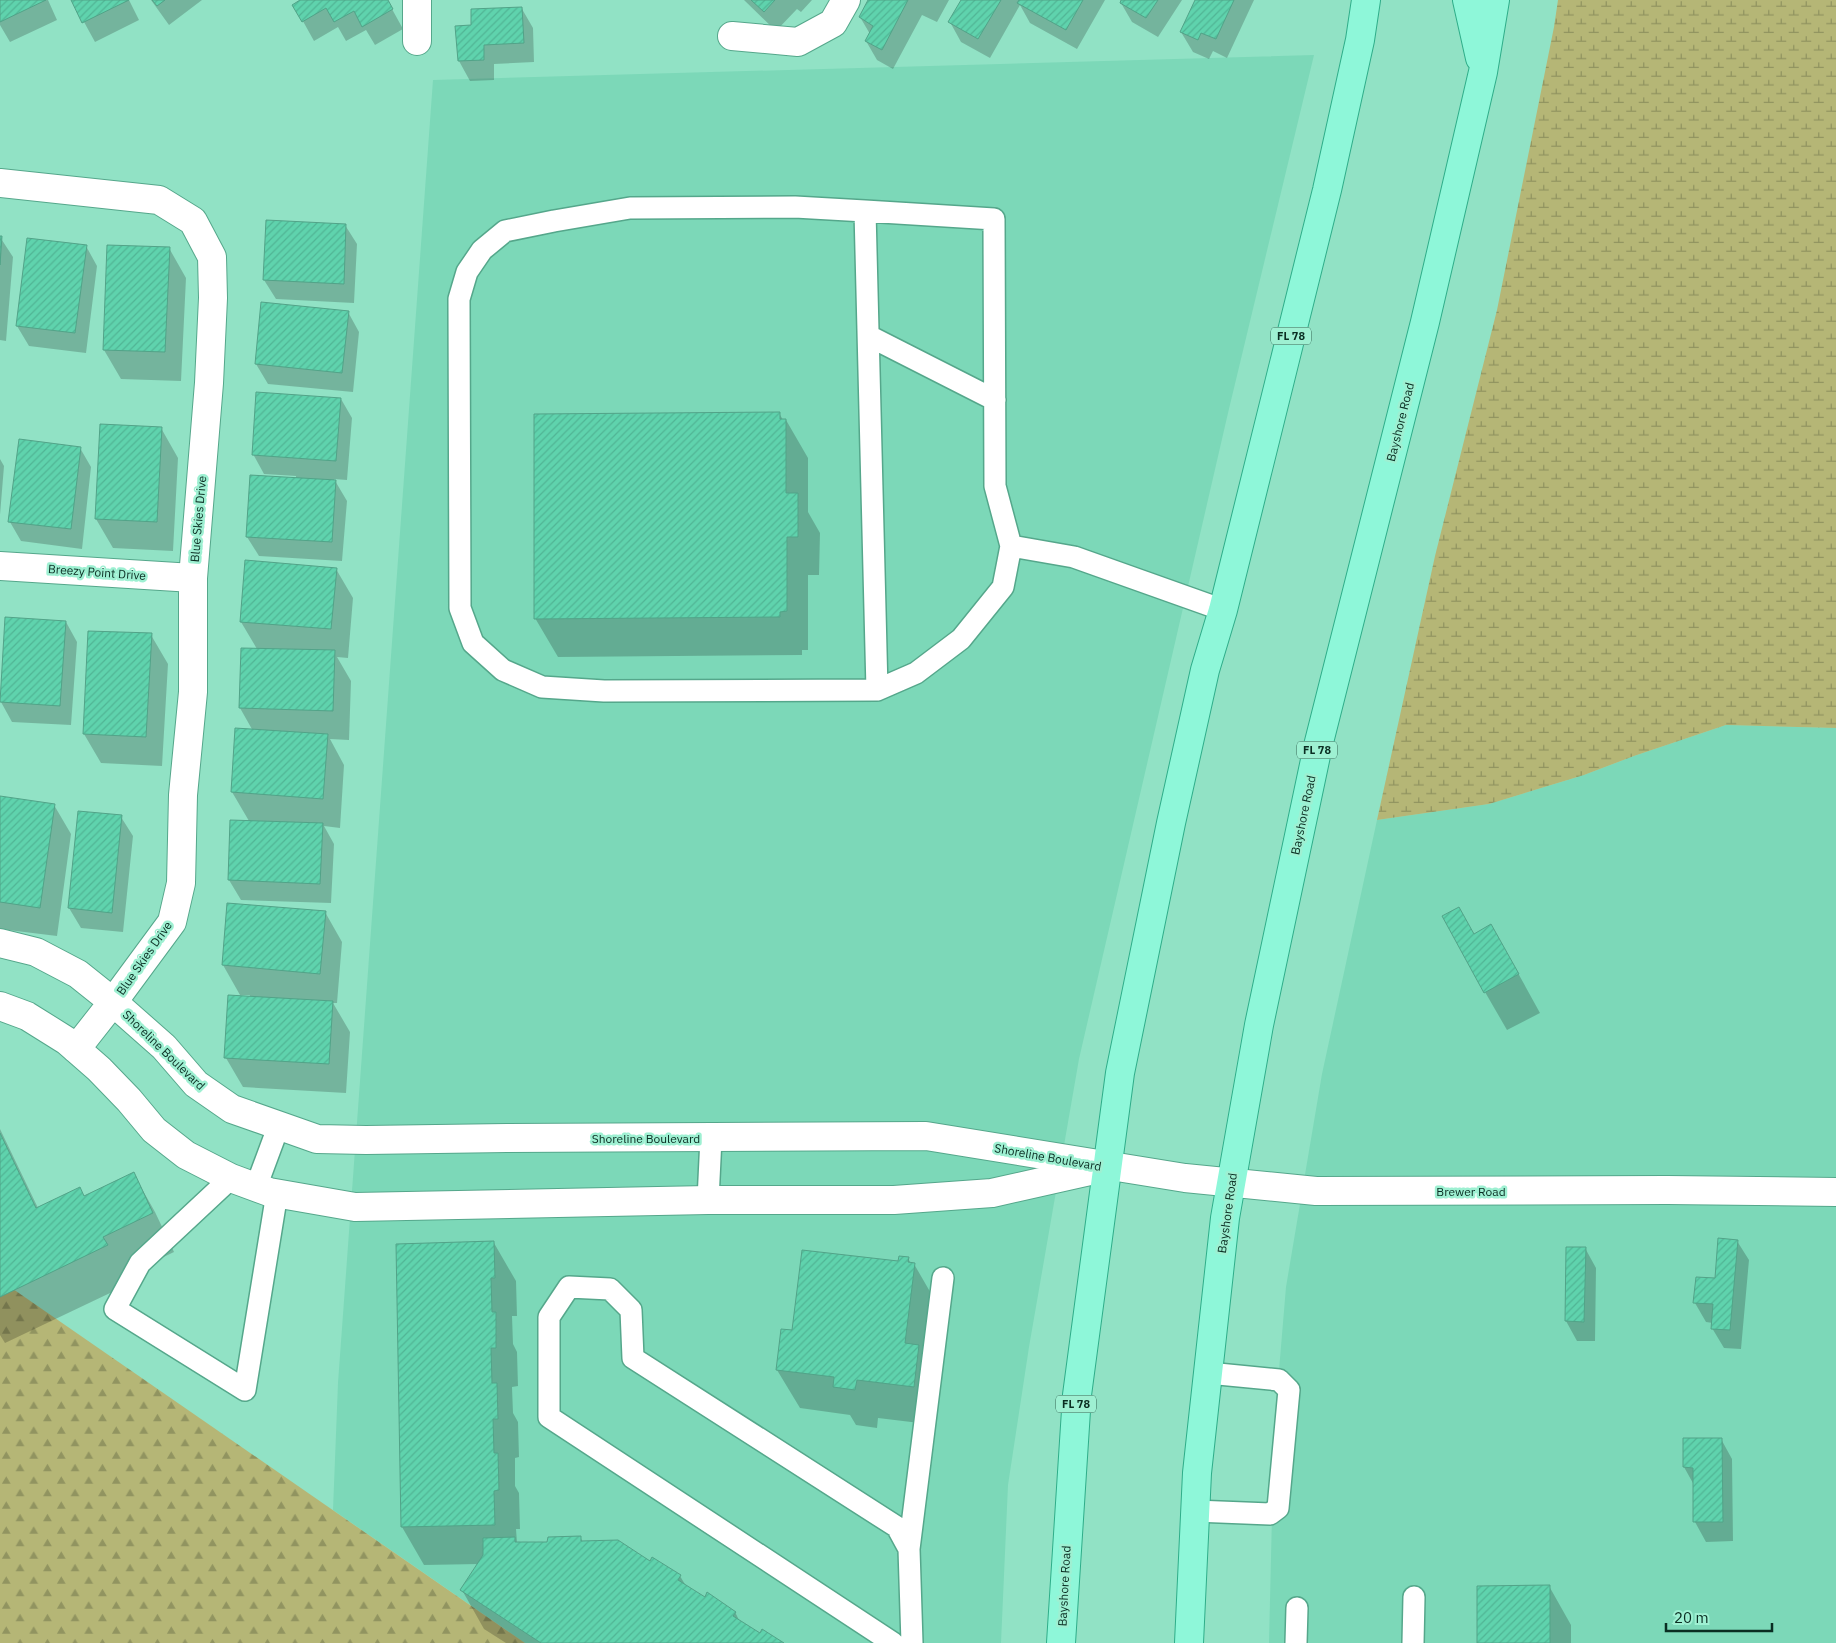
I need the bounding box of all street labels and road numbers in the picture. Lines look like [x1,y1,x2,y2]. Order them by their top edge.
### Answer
road number: FL 78 [1271,328,1311,344]
street label: Bayshore Road [1383,381,1417,463]
street label: Blue Skies Drive [187,475,209,563]
street label: Breezy Point Drive [48,561,147,583]
road number: FL 78 [1297,742,1337,758]
street label: Bayshore Road [1287,774,1319,856]
street label: Blue Skies Drive [113,918,175,998]
street label: Shoreline Boulevard [120,1007,208,1093]
street label: Shoreline Boulevard [592,1131,700,1146]
street label: Shoreline Boulevard [993,1140,1103,1174]
street label: Bayshore Road [1214,1172,1240,1254]
street label: Brewer Road [1436,1184,1506,1199]
road number: FL 78 [1056,1396,1096,1412]
street label: Bayshore Road [1054,1545,1074,1627]

